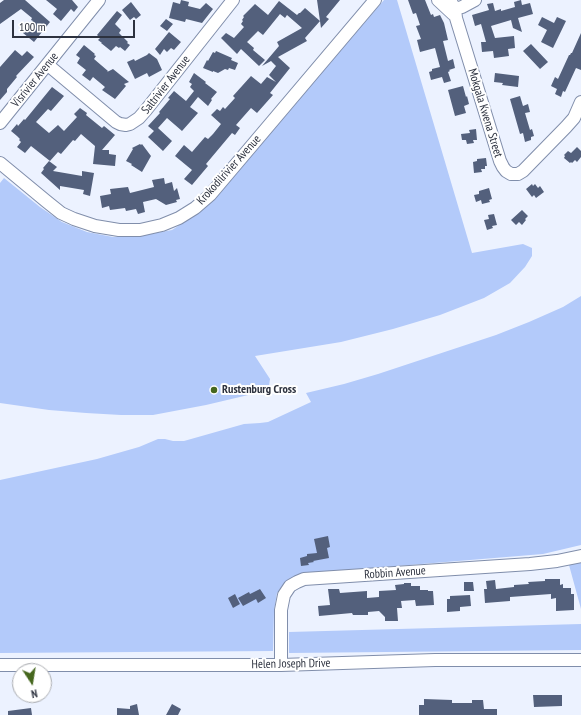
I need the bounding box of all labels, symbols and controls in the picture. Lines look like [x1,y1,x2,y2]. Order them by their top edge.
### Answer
scale bar [14,12,137,38]
text: 100 m [19,19,46,34]
street label: Visrivier Avenue [8,50,62,110]
street label: Saltrivier Avenue [139,53,193,117]
street label: Mokgala Kwena Street [465,67,505,159]
street label: Krokodilrivier Avenue [194,132,264,208]
place label: Rustenburg Cross [222,383,296,397]
marker: Rustenburg Cross [209,385,219,395]
street label: Robbin Avenue [364,564,426,582]
street label: Helen Joseph Drive [251,656,331,672]
north arrow [12,663,52,703]
text: N [30,686,39,701]

